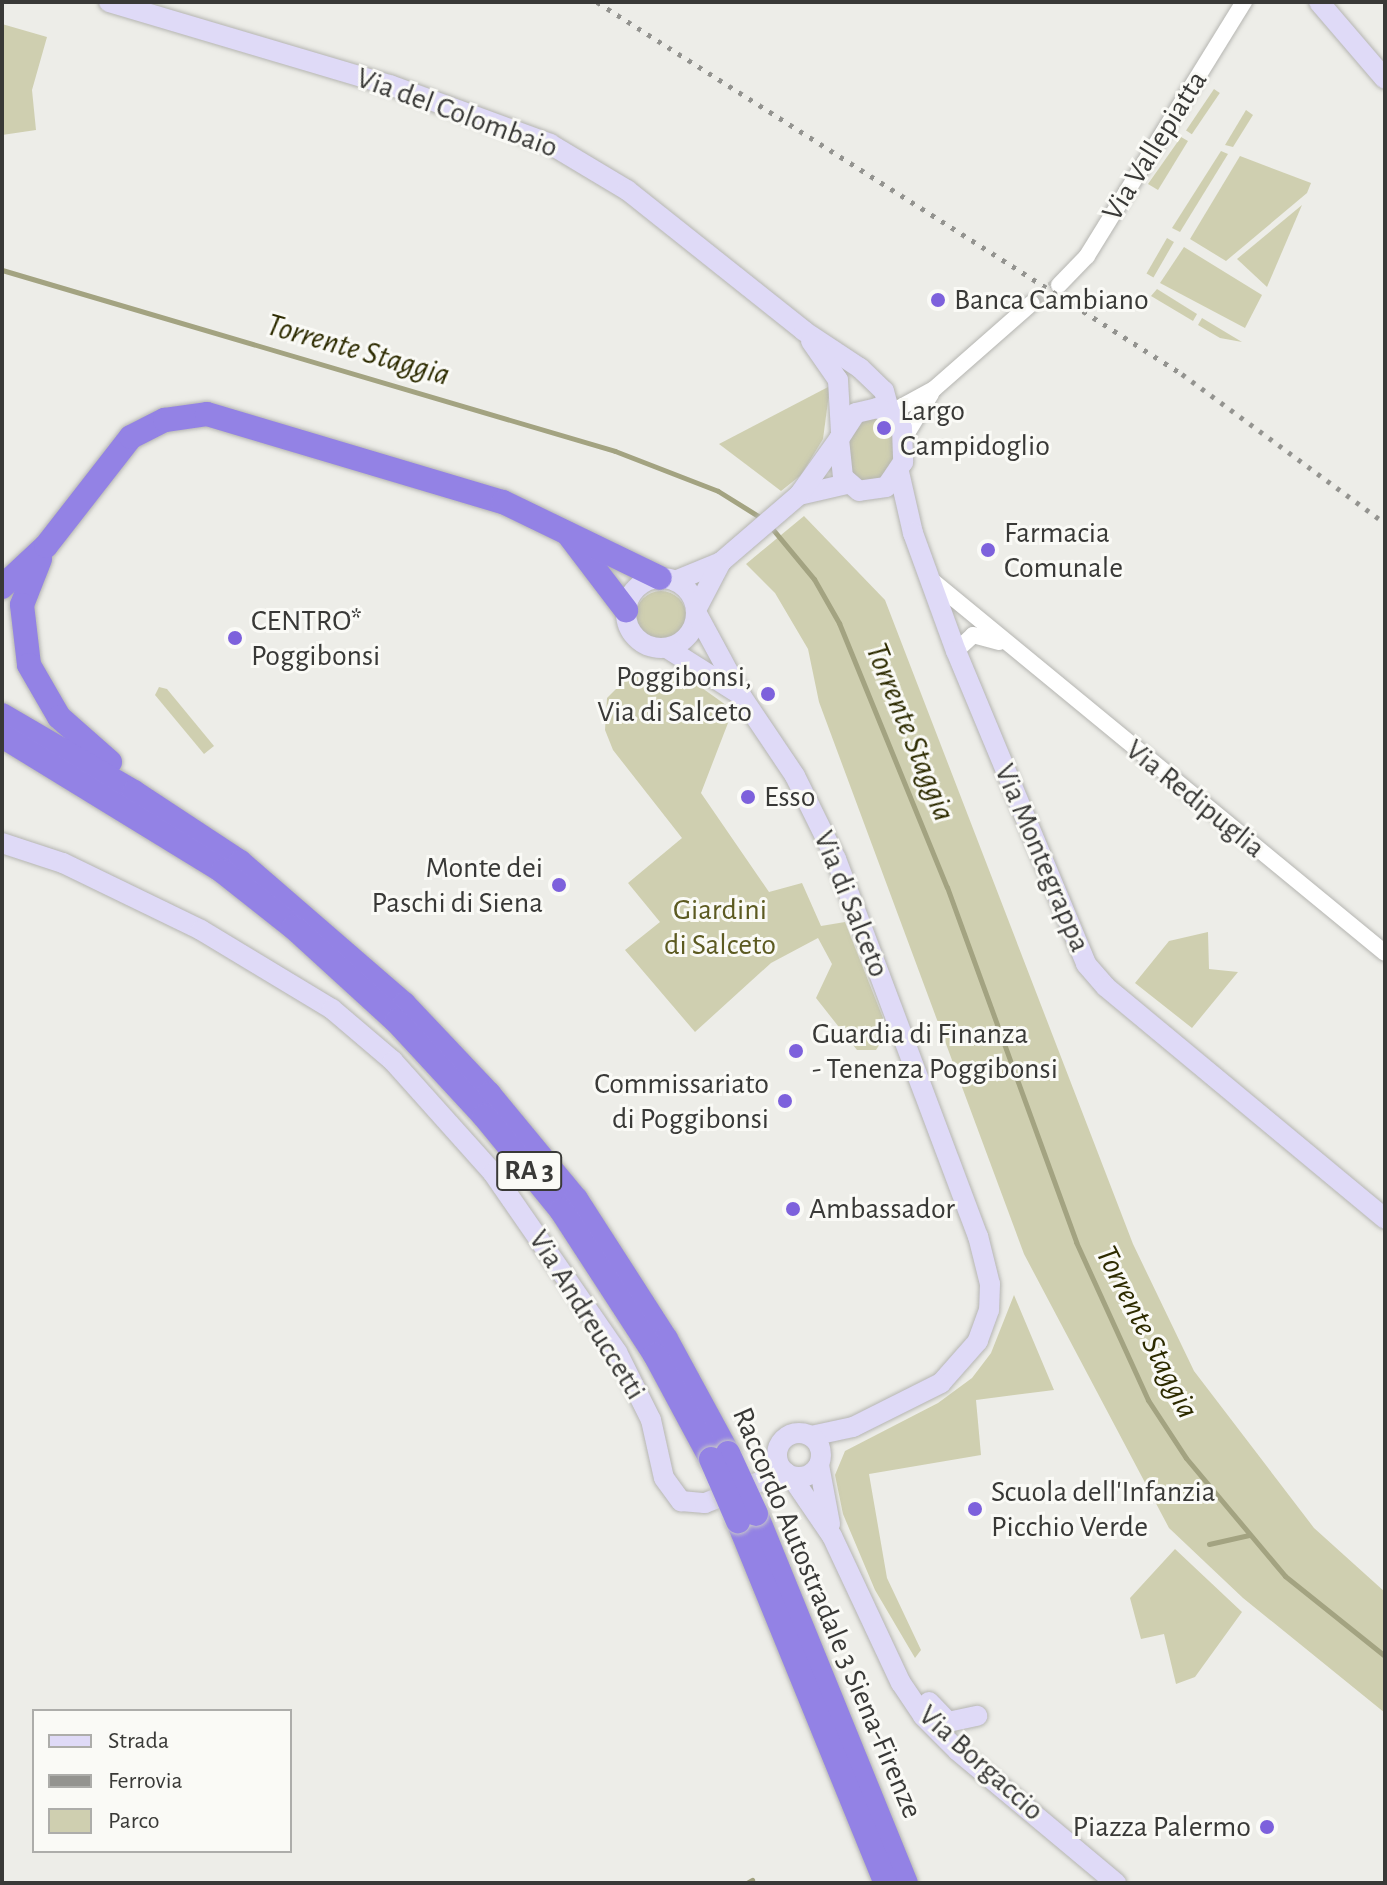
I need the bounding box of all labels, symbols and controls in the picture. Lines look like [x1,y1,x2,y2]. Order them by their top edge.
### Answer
street label: Via del Colombaio [351,60,563,166]
street label: Via Vallepiatta [1095,64,1215,228]
place label: Banca Cambiano [954,282,1149,318]
marker: Banca Cambiano [929,291,947,309]
water label: Torrente Staggia [262,306,454,394]
place label: Largo Campidoglio [900,393,1050,464]
marker: Largo Campidoglio [875,419,893,437]
place label: Farmacia Comunale [1004,515,1123,586]
marker: Farmacia Comunale [979,541,997,559]
place label: CENTRO* Poggibonsi [251,603,380,674]
marker: CENTRO* Poggibonsi [226,629,244,647]
water label: Torrente Staggia [857,637,963,827]
place label: Poggibonsi, Via di Salceto [597,659,752,730]
marker: Poggibonsi, Via di Salceto [759,685,777,703]
street label: Via Redipuglia [1118,732,1272,866]
street label: Via Montegrappa [986,758,1098,958]
place label: Esso [764,779,815,815]
marker: Esso [739,788,757,806]
street label: Via di Salceto [805,825,897,983]
place label: Monte dei Paschi di Siena [372,850,543,920]
marker: Monte dei Paschi di Siena [550,876,568,894]
park label: Giardini di Salceto [664,892,776,962]
place label: Guardia di Finanza - Tenenza Poggibonsi [812,1016,1058,1086]
marker: Guardia di Finanza - Tenenza Poggibonsi [787,1042,805,1060]
place label: Commissariato di Poggibonsi [594,1066,769,1136]
marker: Commissariato di Poggibonsi [776,1092,794,1110]
road number: RA 3 [495,1147,563,1195]
place label: Ambassador [809,1191,955,1227]
marker: Ambassador [784,1200,802,1218]
street label: Via Andreuccetti [521,1224,653,1406]
water label: Torrente Staggia [1087,1239,1207,1425]
street label: Raccordo Autostradale 3 Siena-Firenze [724,1402,930,1824]
place label: Scuola dell'Infanzia Picchio Verde [991,1474,1216,1544]
marker: Scuola dell'Infanzia Picchio Verde [966,1500,984,1518]
street label: Via Borgaccio [911,1697,1051,1829]
legend [32,1709,292,1853]
text: Strada [108,1729,169,1753]
text: Ferrovia [108,1769,183,1793]
text: Parco [108,1809,159,1833]
place label: Piazza Palermo [1072,1809,1251,1845]
marker: Piazza Palermo [1258,1818,1276,1836]

